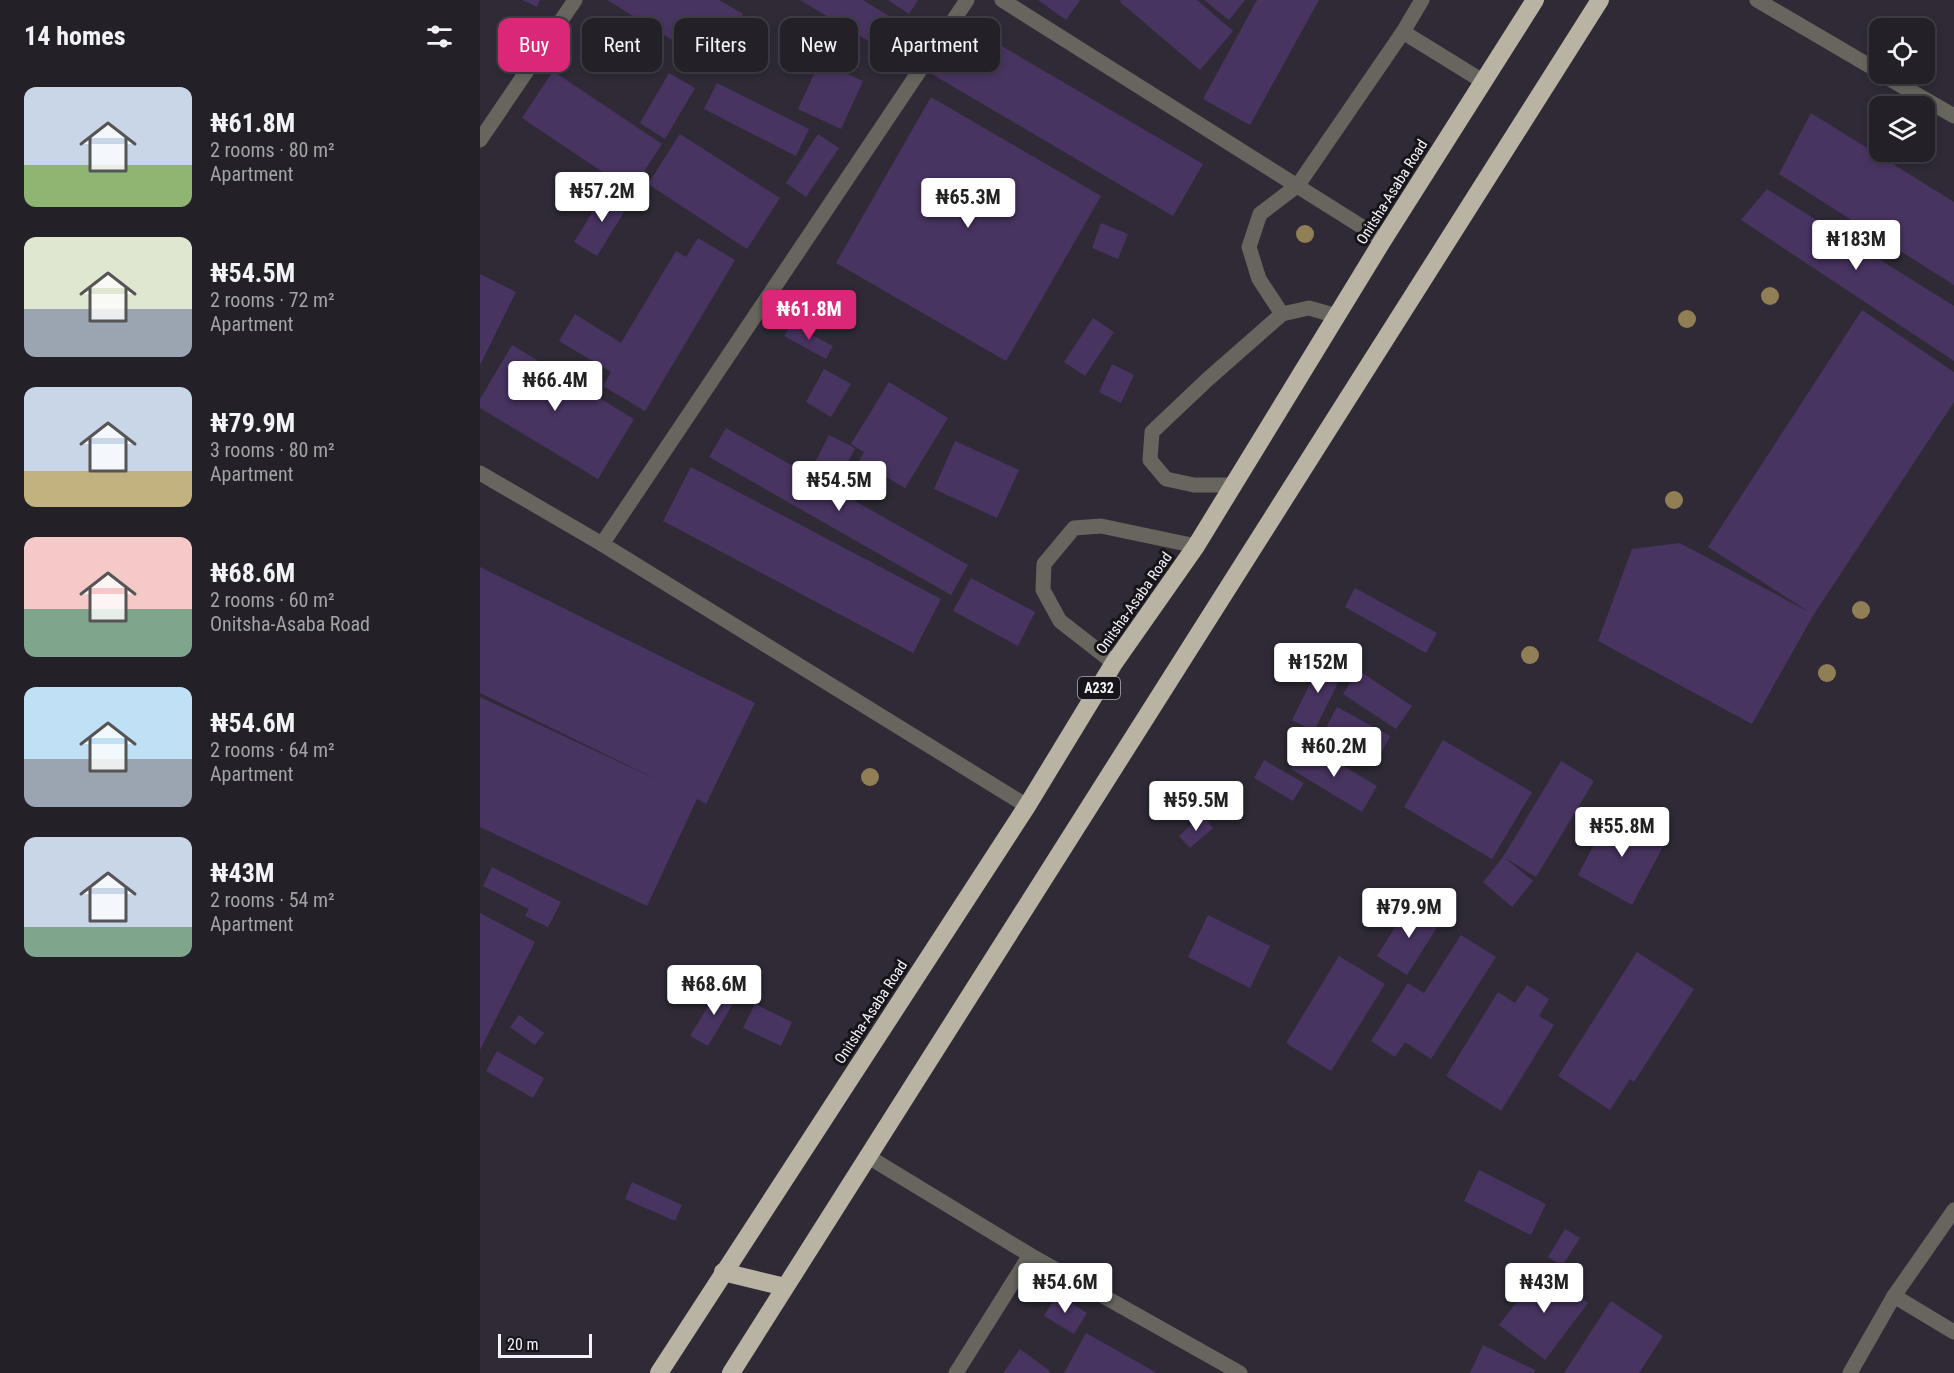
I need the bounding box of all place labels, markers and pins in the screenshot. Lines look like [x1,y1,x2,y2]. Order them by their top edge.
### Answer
pin: ₦57.2M [553,172,651,223]
pin: ₦65.3M [919,178,1017,229]
pin: ₦183M [1814,220,1898,271]
pin: ₦61.8M [760,290,858,341]
pin: ₦66.4M [506,361,604,412]
pin: ₦54.5M [790,461,888,512]
pin: ₦152M [1276,643,1360,694]
pin: ₦60.2M [1285,727,1383,778]
pin: ₦59.5M [1147,781,1245,832]
pin: ₦55.8M [1573,807,1671,858]
pin: ₦79.9M [1360,888,1458,939]
pin: ₦68.6M [665,965,763,1016]
pin: ₦54.6M [1016,1263,1114,1314]
pin: ₦43M [1508,1263,1580,1314]

